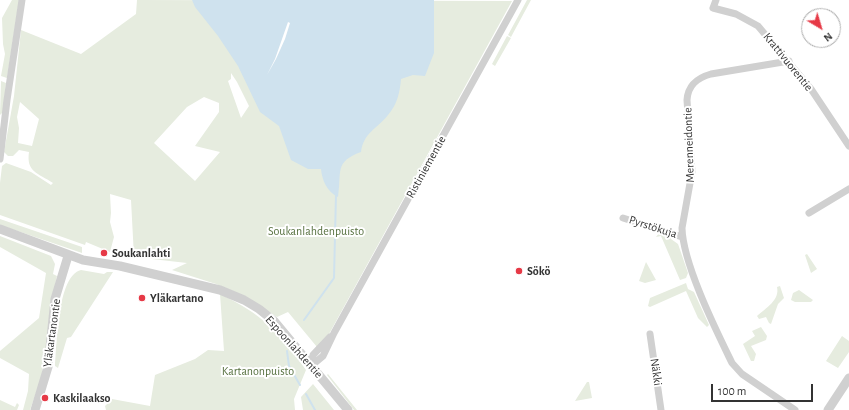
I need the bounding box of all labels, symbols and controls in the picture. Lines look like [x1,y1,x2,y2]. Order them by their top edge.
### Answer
north arrow [801,8,841,48]
street label: Krattivuorentie [760,30,816,94]
text: N [822,30,834,44]
street label: Merenneidontie [680,107,698,183]
street label: Ristiniementie [403,133,449,201]
street label: Pyrstökuja [627,212,679,242]
park label: Soukanlahdenpuisto [268,224,364,238]
place label: Soukanlahti [112,246,170,260]
marker: Soukanlahti [99,248,109,258]
place label: Sökö [527,264,550,278]
marker: Sökö [514,266,524,276]
place label: Yläkartano [150,291,203,305]
marker: Yläkartano [137,293,147,303]
street label: Yläkartanontie [40,298,64,368]
street label: Espoonlahdentie [262,313,326,381]
street label: Näkki [647,357,665,387]
park label: Kartanonpuisto [222,364,294,378]
scale bar [713,376,815,402]
text: 100 m [718,385,746,397]
place label: Kaskilaakso [53,391,111,405]
marker: Kaskilaakso [40,393,50,403]

